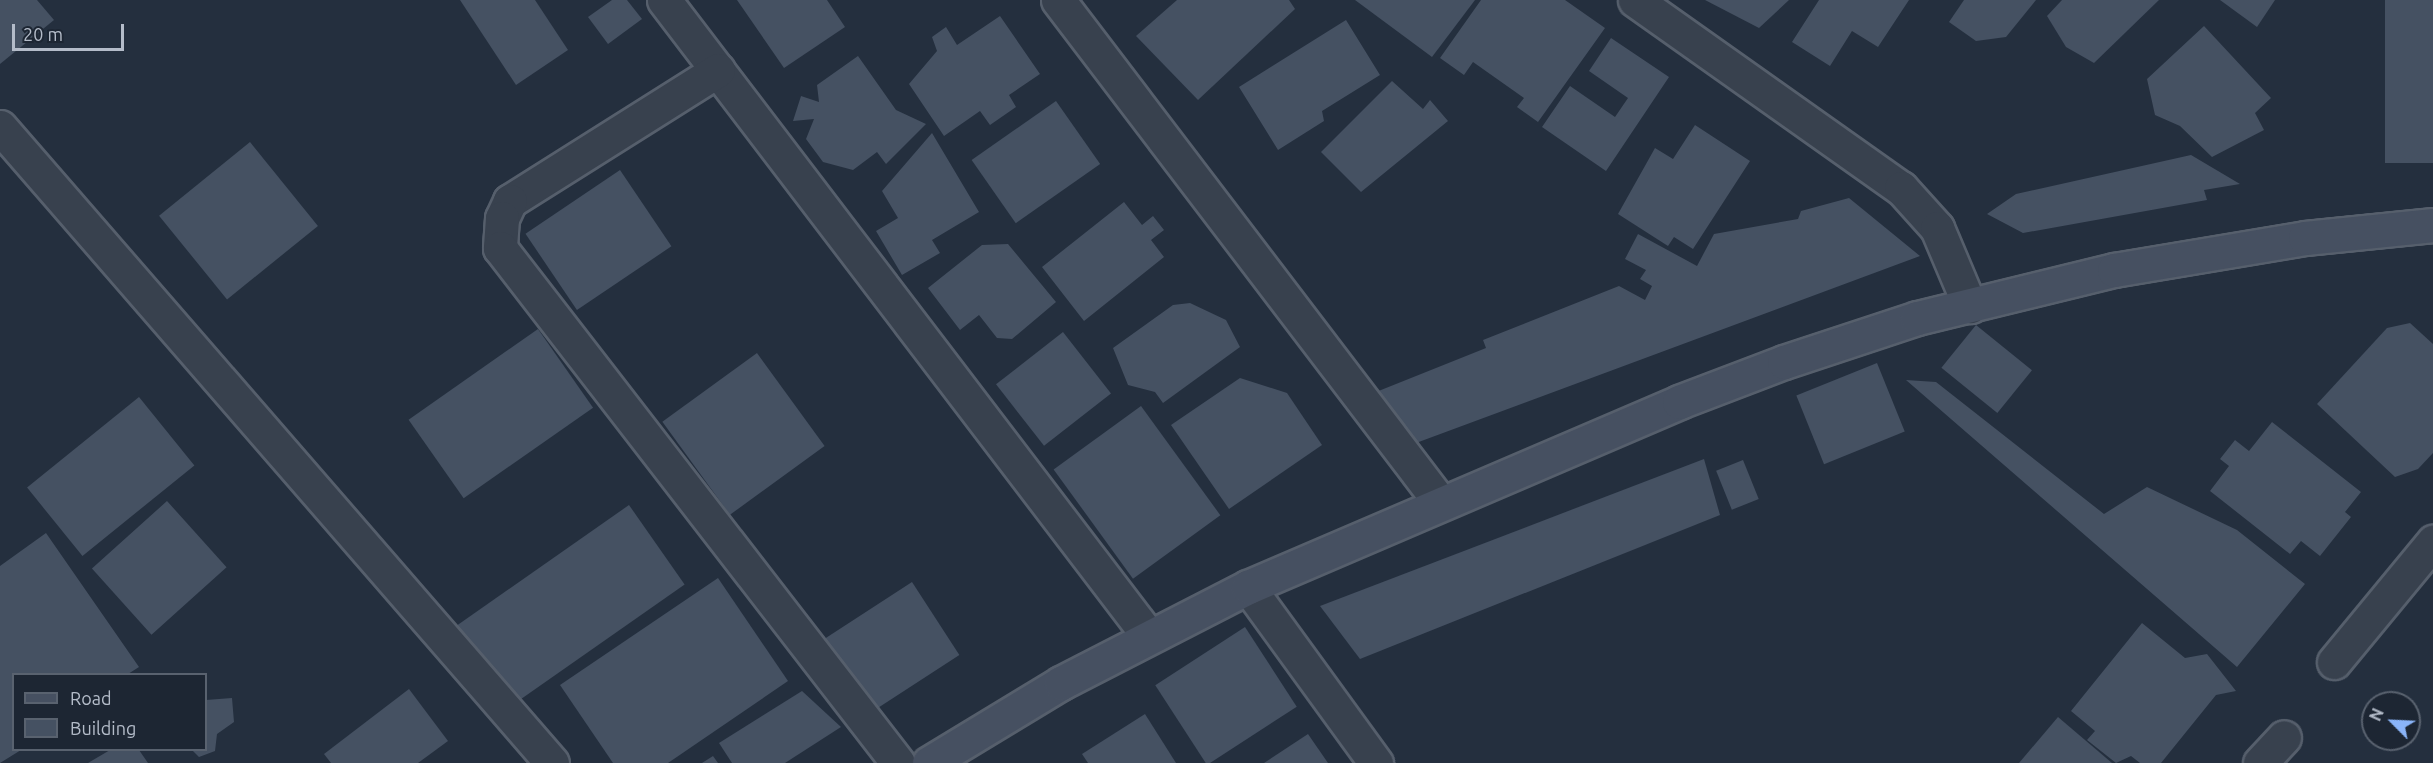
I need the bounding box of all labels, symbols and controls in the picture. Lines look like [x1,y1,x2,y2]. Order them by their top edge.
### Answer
scale bar [15,12,128,50]
text: 20 m [23,24,63,44]
legend [12,673,207,751]
text: Road [70,688,112,708]
north arrow [2361,691,2421,751]
text: N [2366,705,2387,724]
text: Building [70,718,136,738]

